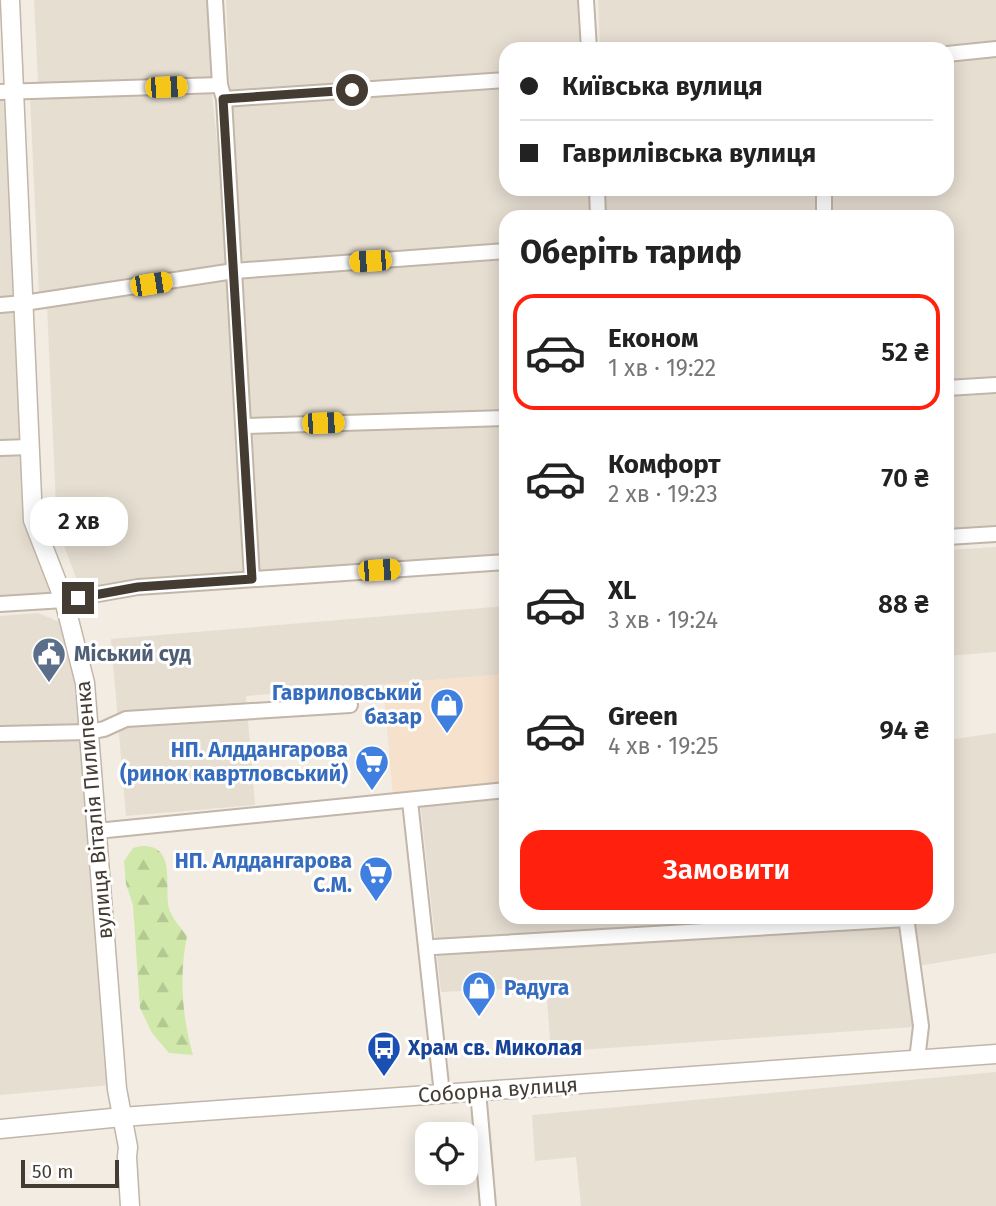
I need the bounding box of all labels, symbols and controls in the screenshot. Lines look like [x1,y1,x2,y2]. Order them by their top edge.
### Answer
text: Київська вулиця [562,71,763,102]
route start [336,74,368,106]
car [145,76,188,98]
text: Гаврилівська вулиця [562,138,816,169]
text: Оберіть тариф [520,233,742,271]
car [349,249,392,273]
car [129,270,174,298]
icon: car [524,321,587,384]
text: Економ [608,323,698,354]
text: 52 ₴ [881,337,929,368]
text: 1 хв · 19:22 [608,354,716,382]
car [302,412,345,434]
icon: car [524,447,587,510]
text: Комфорт [608,449,721,480]
text: 70 ₴ [881,463,929,494]
text: 2 хв · 19:23 [608,480,718,508]
callout: 2 хв [29,496,127,546]
text: 2 хв [58,507,100,535]
car [358,558,401,582]
icon: car [524,573,587,636]
text: XL [608,575,636,606]
route end [62,582,94,614]
text: 88 ₴ [878,589,929,620]
text: 3 хв · 19:24 [608,606,718,634]
public building icon: Міський суд [30,635,68,684]
place label: Міський суд [74,641,191,667]
street label: вулиця Віталія Пилипенка [70,680,118,940]
place label: Гавриловський базар [272,680,422,730]
shop icon: Гавриловський базар [428,686,466,735]
icon: car [524,699,587,762]
text: Green [608,701,678,732]
text: 94 ₴ [879,715,929,746]
text: 4 хв · 19:25 [608,732,719,760]
place label: НП. Алддангарова (ринок кавртловський) [120,737,348,787]
supermarket icon: НП. Алддангарова (ринок кавртловський) [353,743,391,792]
button: Замовити [520,830,933,910]
place label: НП. Алддангарова С.М. [175,848,352,898]
supermarket icon: НП. Алддангарова С.М. [357,854,395,903]
shop icon: Радуга [460,969,498,1018]
place label: Радуга [504,975,569,1001]
bus stop icon: Храм св. Миколая [365,1029,403,1078]
place label: Храм св. Миколая [407,1035,582,1061]
street label: Соборна вулиця [417,1071,579,1109]
map controls [415,1122,478,1185]
button: locate [415,1122,478,1185]
scale bar [21,1157,119,1189]
text: 50 m [32,1160,73,1183]

